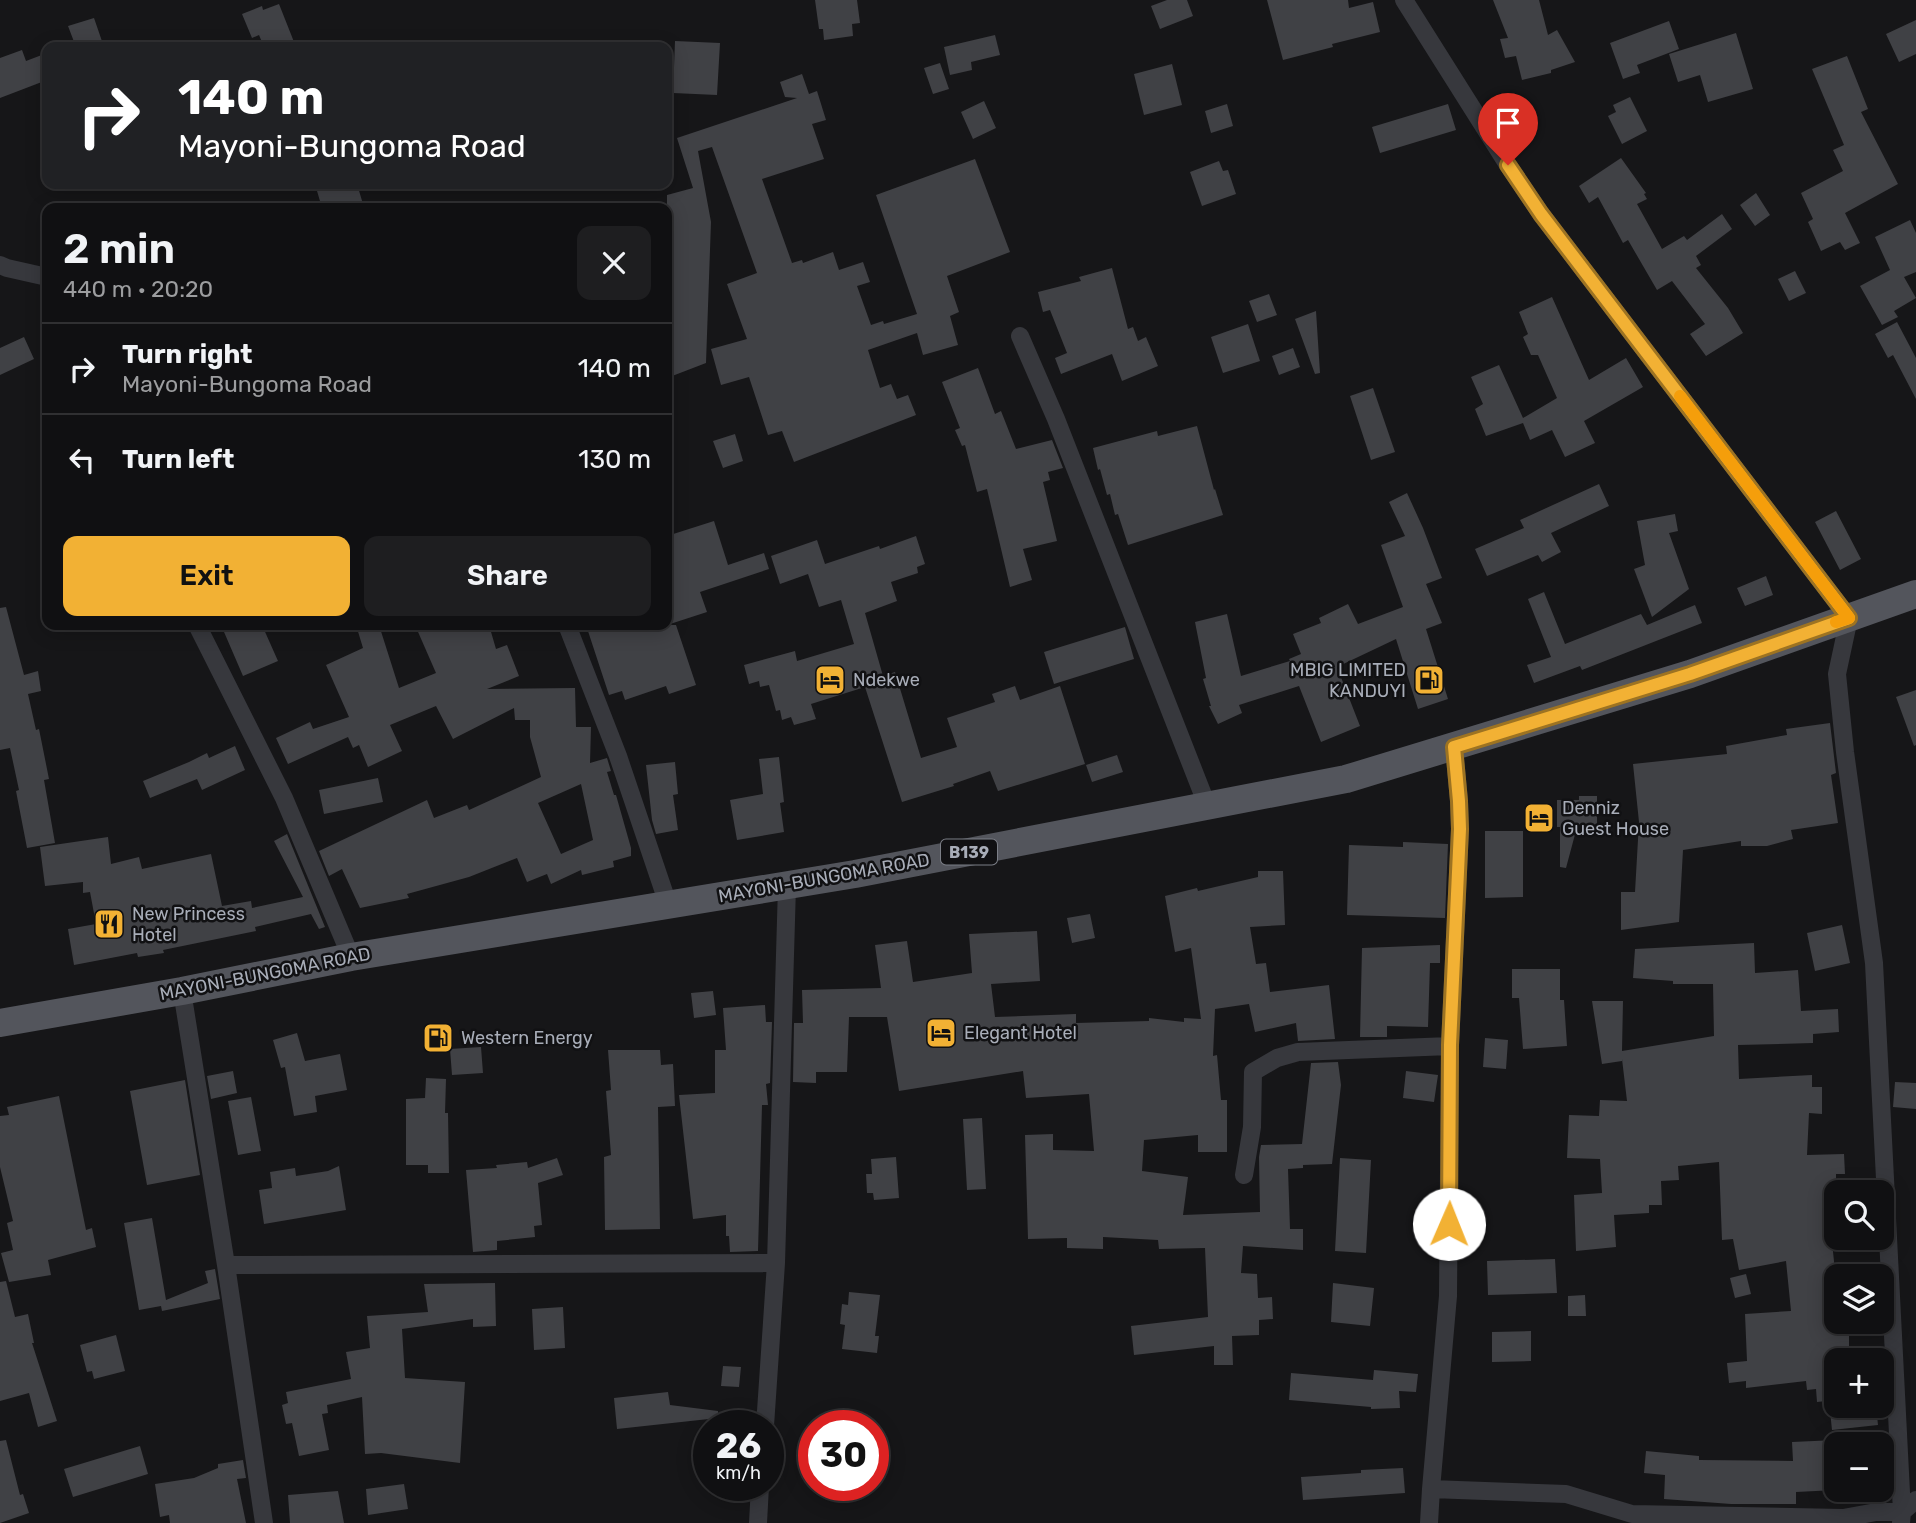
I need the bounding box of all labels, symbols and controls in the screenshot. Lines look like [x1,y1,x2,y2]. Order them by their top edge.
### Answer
text: 140 m [178,68,324,126]
icon: right [63,70,154,161]
pin [1478,93,1538,165]
icon: arrive [1489,104,1527,142]
text: Mayoni-Bungoma Road [178,127,526,165]
text: 2 min [63,224,175,274]
button: close [577,226,651,300]
text: 440 m · 20:20 [63,275,213,303]
text: Turn right [122,339,252,370]
icon: right [63,350,101,388]
text: 140 m [578,353,651,384]
text: Mayoni-Bungoma Road [122,370,372,398]
icon: left [63,441,101,479]
text: Turn left [122,444,234,475]
text: 130 m [578,444,651,475]
button: Exit [63,536,350,616]
button: Share [364,536,651,616]
place label: MBIG LIMITED KANDUYI [1290,659,1406,702]
hotel icon: Ndekwe [813,663,847,697]
fuel station icon: MBIG LIMITED KANDUYI [1412,663,1446,697]
place label: Ndekwe [853,669,920,691]
place label: Denniz Guest House [1562,797,1669,840]
hotel icon: Denniz Guest House [1522,801,1556,835]
road number: B139 [941,839,997,864]
street label: MAYONI-BUNGOMA ROAD [717,849,931,907]
place label: New Princess Hotel [132,903,245,946]
restaurant icon: New Princess Hotel [92,907,126,941]
street label: MAYONI-BUNGOMA ROAD [158,943,372,1005]
hotel icon: Elegant Hotel [924,1016,958,1050]
fuel station icon: Western Energy [421,1021,455,1055]
place label: Elegant Hotel [964,1022,1077,1044]
place label: Western Energy [461,1027,593,1049]
map controls [1824,1180,1894,1502]
button: search [1824,1180,1894,1250]
position arrow [1412,1187,1486,1261]
button: layers [1824,1264,1894,1334]
button: + [1824,1348,1894,1418]
speed limit sign: 30 [798,1410,889,1501]
text: 26 [716,1425,761,1467]
button: − [1824,1432,1894,1502]
text: km/h [716,1462,761,1484]

